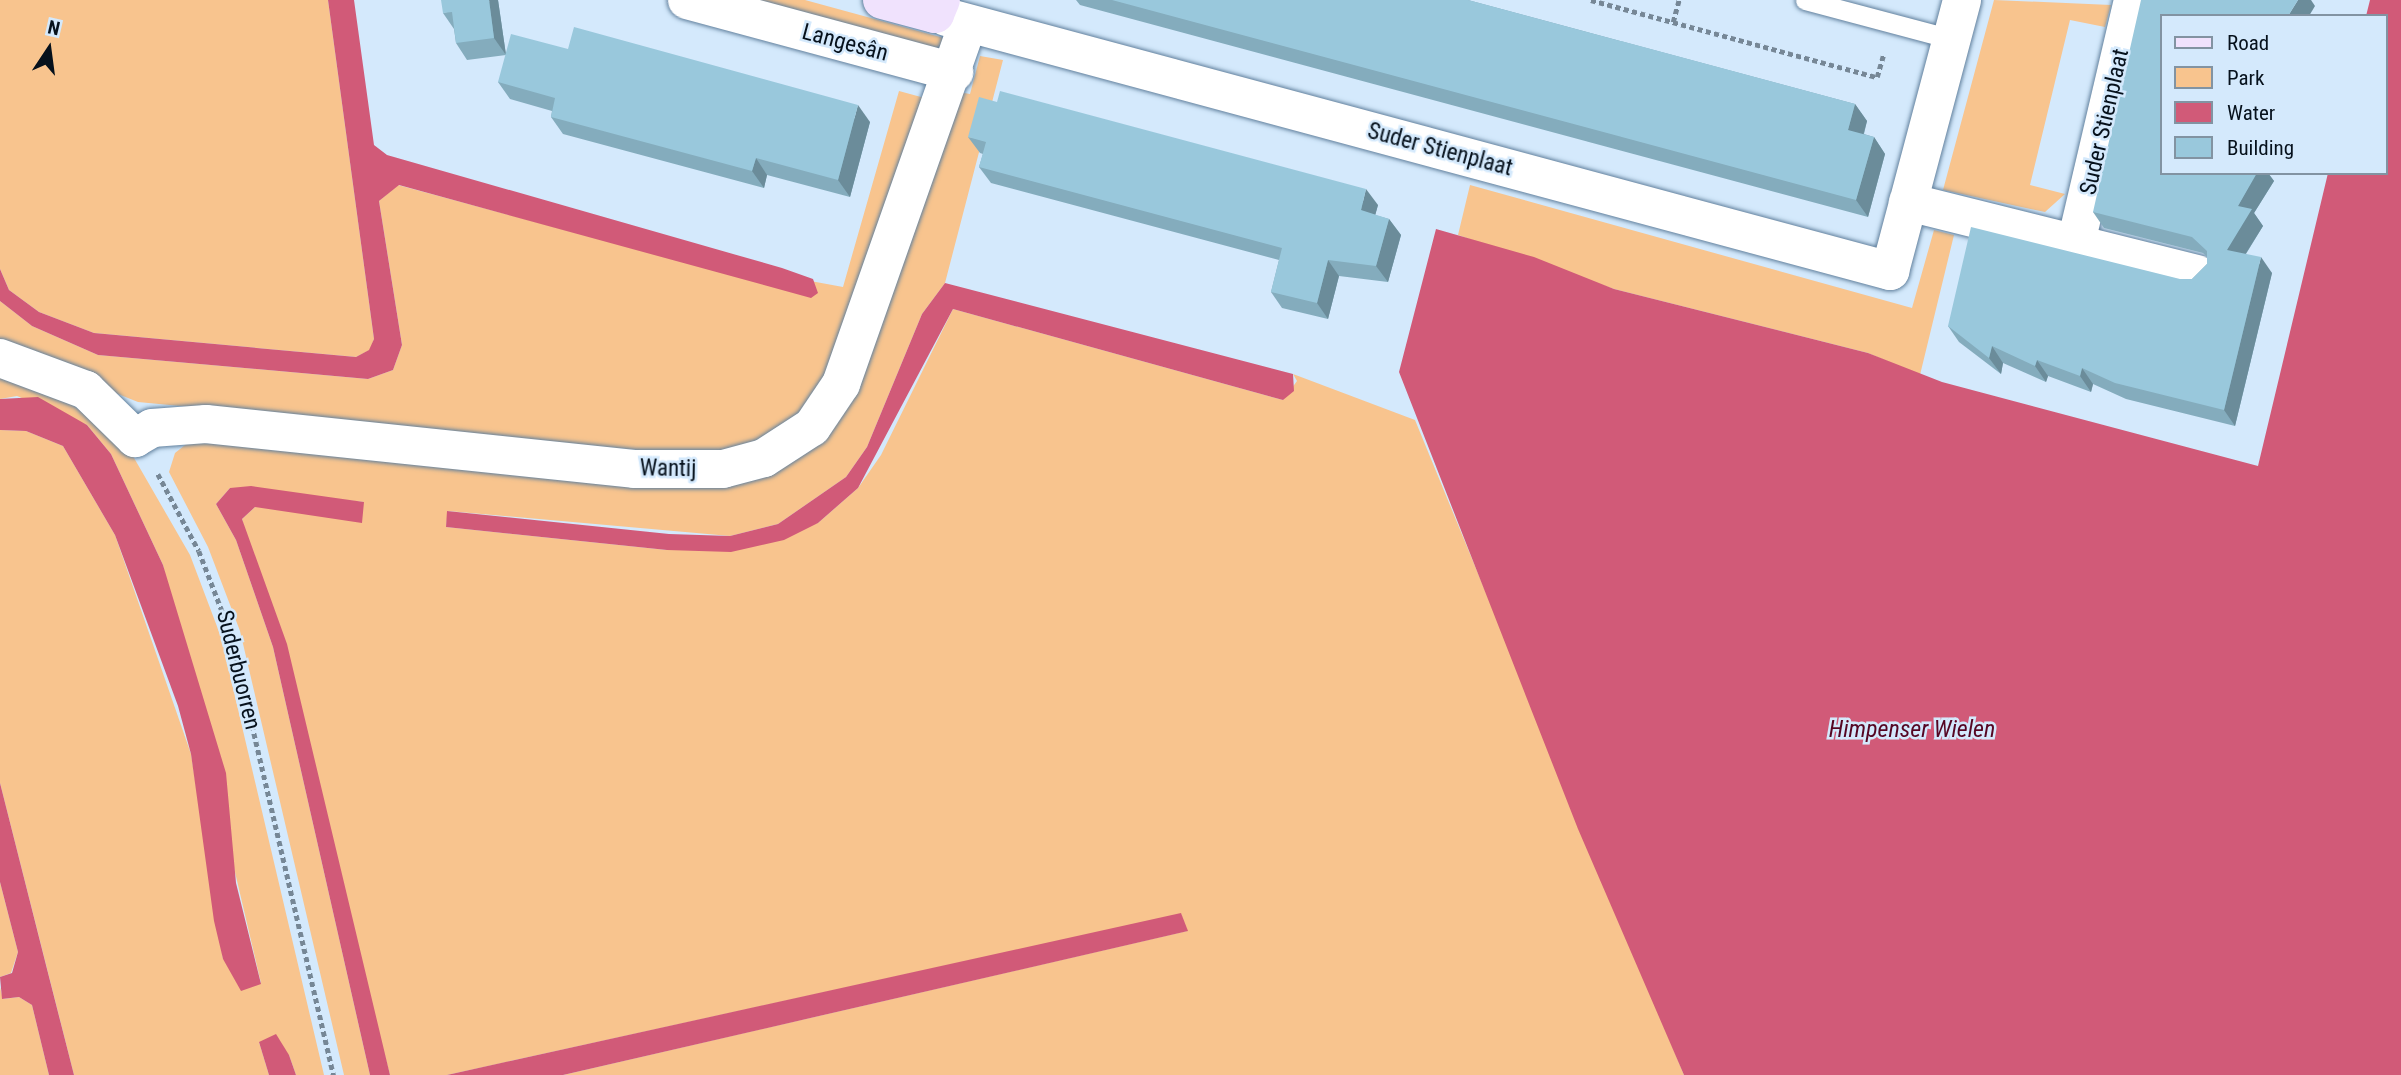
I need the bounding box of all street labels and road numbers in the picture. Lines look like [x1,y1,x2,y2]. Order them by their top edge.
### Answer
street label: Langesân [799,18,891,68]
street label: Suder Stienplaat [2075,46,2135,198]
street label: Suder Stienplaat [1365,117,1515,183]
street label: Wantij [639,455,697,483]
street label: Suderbuorren [210,607,266,733]

